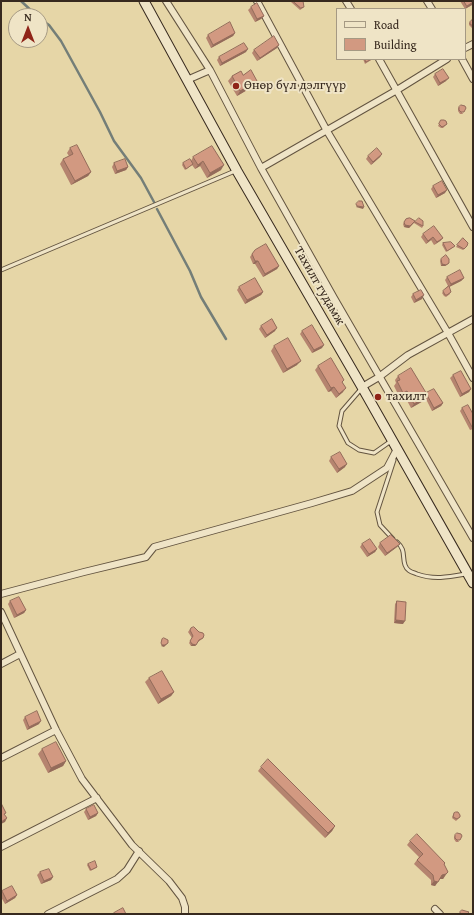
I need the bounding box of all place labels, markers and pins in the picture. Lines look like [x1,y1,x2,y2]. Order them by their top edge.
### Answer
place label: Өнөр бүл дэлгүүр [244,78,346,94]
marker: Өнөр бүл дэлгүүр [231,81,241,91]
place label: тахилт [386,389,426,405]
marker: тахилт [373,392,383,402]

